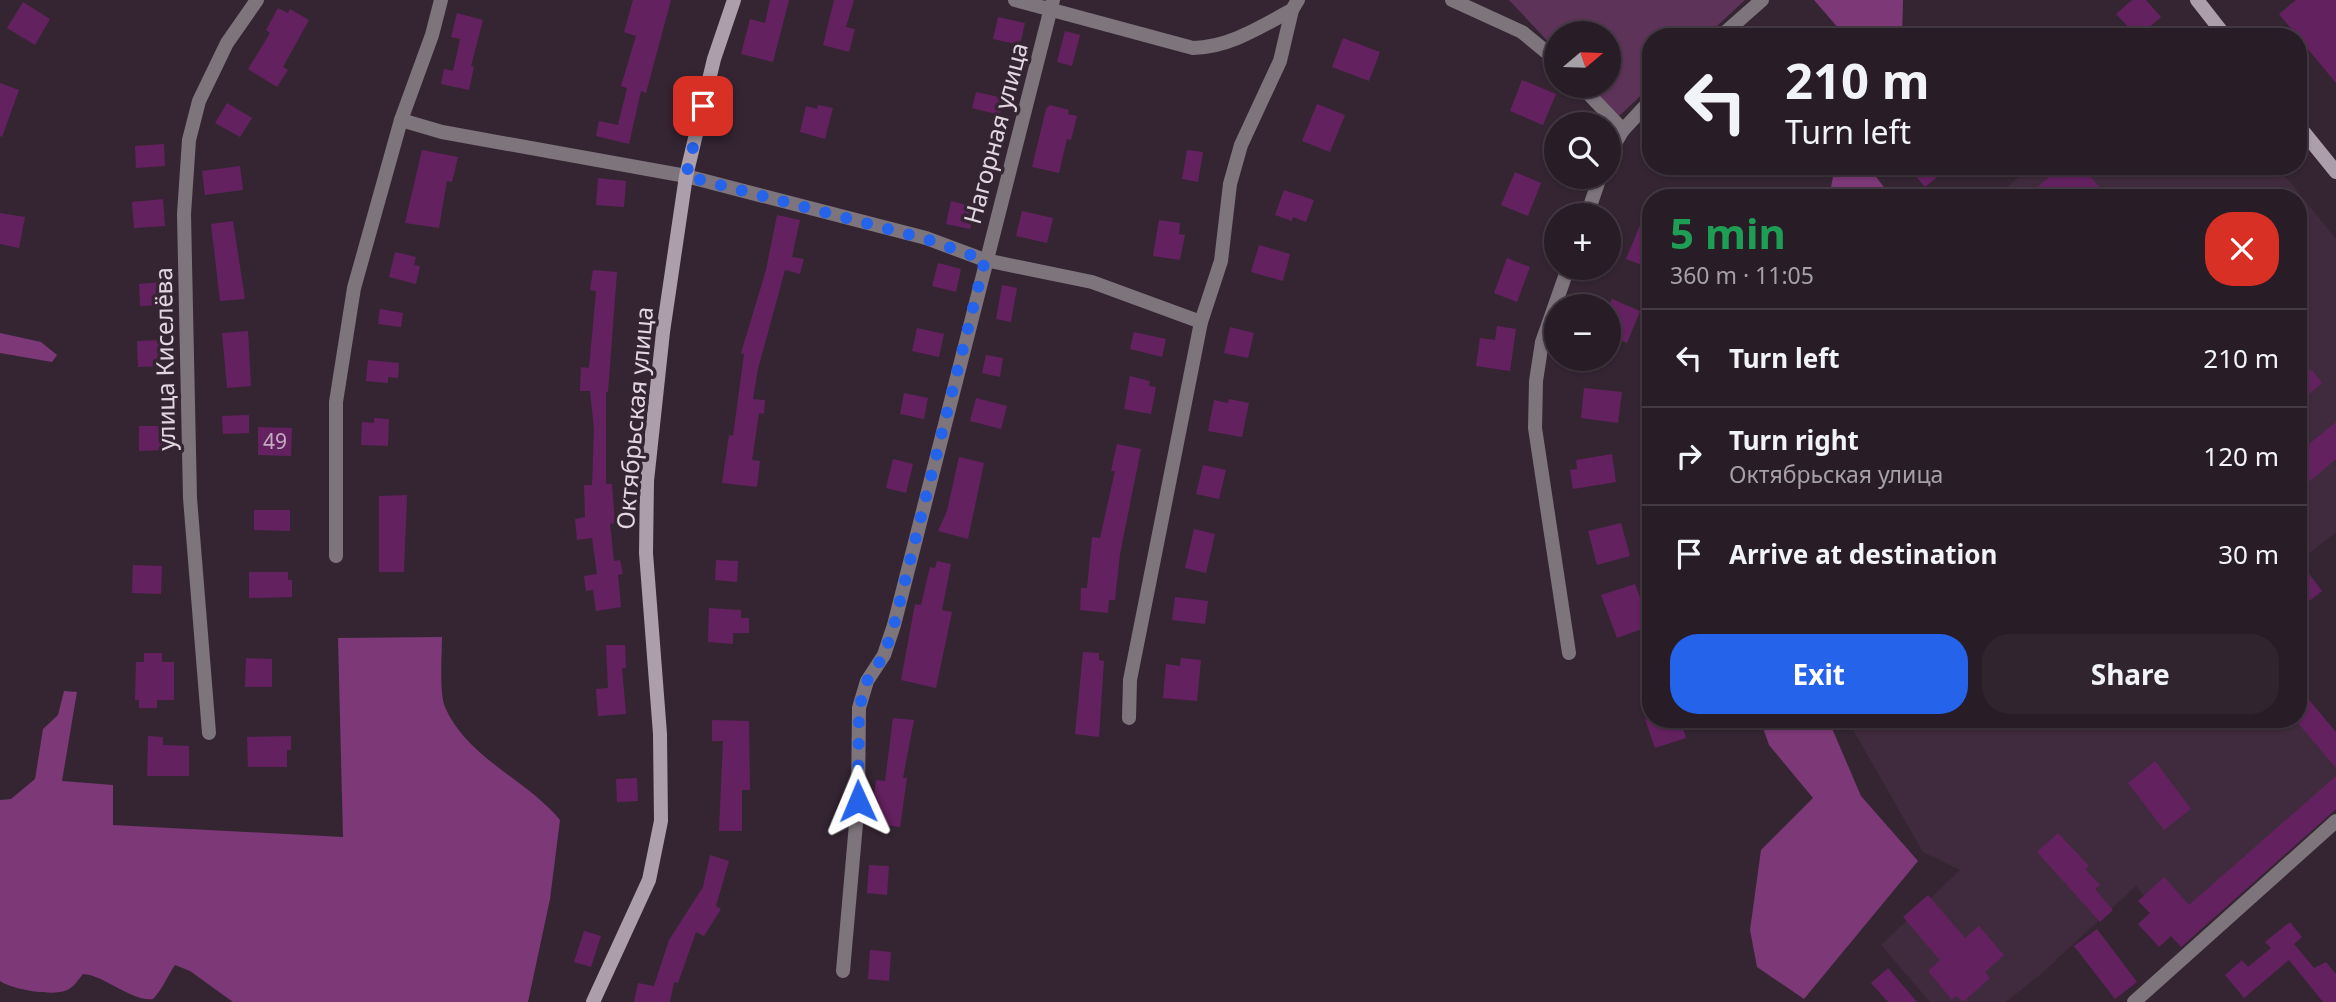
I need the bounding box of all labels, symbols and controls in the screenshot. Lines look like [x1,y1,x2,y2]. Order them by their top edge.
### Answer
north arrow [1544,21,1620,98]
map controls [1544,21,1621,371]
street label: Нагорная улица [955,39,1035,227]
text: 210 m [1785,47,1930,113]
icon: left [1670,56,1761,147]
pin [673,76,733,136]
icon: arrive [684,87,722,125]
text: Turn left [1785,110,1911,153]
button: search [1544,112,1621,189]
button: + [1544,203,1621,280]
text: 5 min [1670,204,1786,261]
button: close [2205,212,2279,286]
text: 360 m · 11:05 [1670,259,1814,291]
street label: улица Киселёва [146,267,182,451]
button: − [1544,294,1621,371]
street label: Октябрьская улица [608,305,660,531]
icon: left [1670,339,1708,377]
text: Turn left [1729,340,1840,376]
text: 210 m [2203,340,2279,376]
text: Turn right [1729,422,1859,458]
house number: 49 [263,427,287,455]
icon: right [1670,437,1708,475]
text: 120 m [2203,438,2279,474]
text: Октябрьская улица [1729,458,1943,490]
icon: arrive [1670,535,1708,573]
text: Arrive at destination [1729,536,1998,572]
text: 30 m [2218,536,2279,572]
button: Exit [1670,634,1968,714]
button: Share [1982,634,2279,714]
position arrow [821,764,895,838]

